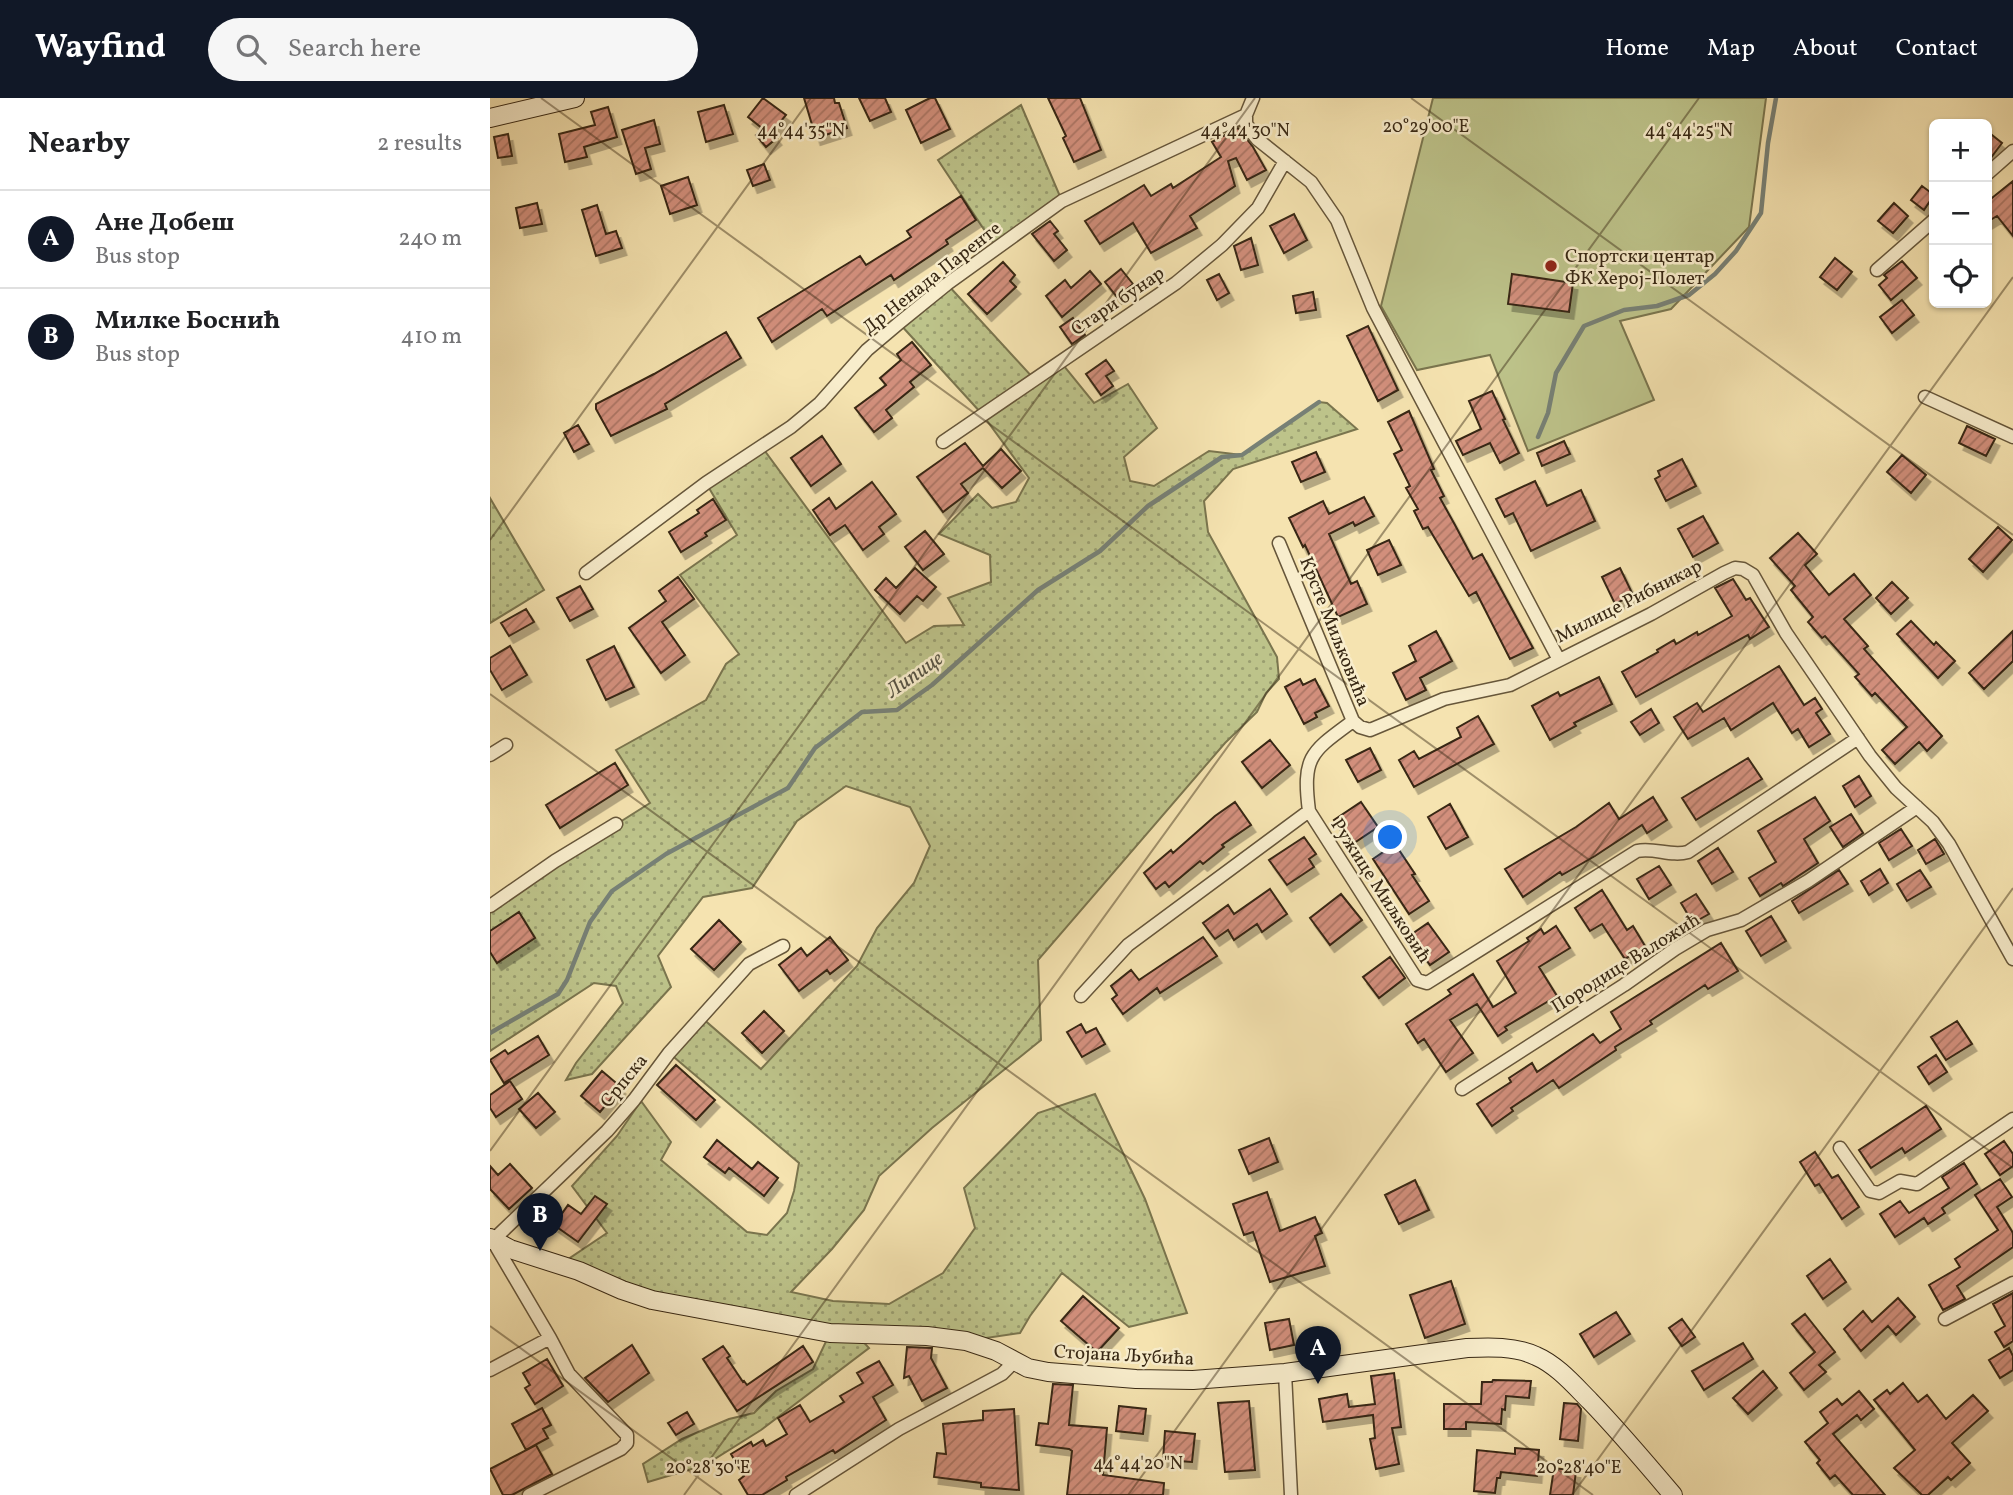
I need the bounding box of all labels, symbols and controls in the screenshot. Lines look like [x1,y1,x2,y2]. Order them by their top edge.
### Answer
search box [208,18,698,81]
text: Wayfind [35,26,166,72]
icon: search [232,30,270,68]
text: Search here [288,31,421,67]
text: Home [1605,32,1669,66]
text: Map [1707,32,1755,66]
text: About [1793,32,1858,66]
text: Contact [1896,32,1978,66]
text: 20°29'00"E [1383,115,1470,140]
text: 44°44'35"N [757,119,845,144]
text: 44°44'30"N [1200,119,1290,144]
text: 44°44'25"N [1645,119,1733,144]
map controls [1929,119,1992,308]
button: + [1929,119,1992,182]
text: Nearby [28,123,130,165]
text: 2 results [377,128,462,160]
button: − [1929,182,1992,245]
text: Ане Добеш [95,205,234,241]
street label: Др Ненада Паренте [857,216,1007,341]
text: A [43,223,59,255]
text: 240 m [398,223,462,255]
text: Bus stop [95,241,180,273]
place label: Спортски центар ФК Херој-Полет [1565,244,1715,292]
button: locate [1929,245,1992,308]
marker: Спортски центар ФК Херој-Полет [1543,258,1559,274]
street label: Стари бунар [1066,261,1170,343]
text: Милке Боснић [95,303,281,339]
text: B [43,321,59,353]
text: 410 m [401,321,462,353]
text: Bus stop [95,339,180,371]
street label: Крсте Миљковића [1292,553,1376,710]
street label: Милице Рибникар [1551,553,1707,650]
water label: Липице [879,645,950,706]
street label: Ружице Миљковић [1324,814,1437,969]
your location [1373,820,1407,854]
street label: Породице Валожић [1546,907,1706,1020]
street label: Српска [595,1049,654,1114]
pin: B [517,1193,563,1251]
pin: A [1295,1326,1341,1384]
street label: Стојана Љубића [1053,1339,1195,1373]
text: 44°44'20"N [1093,1452,1183,1477]
text: 20°28'30"E [665,1456,751,1481]
text: 20°28'40"E [1536,1456,1622,1481]

